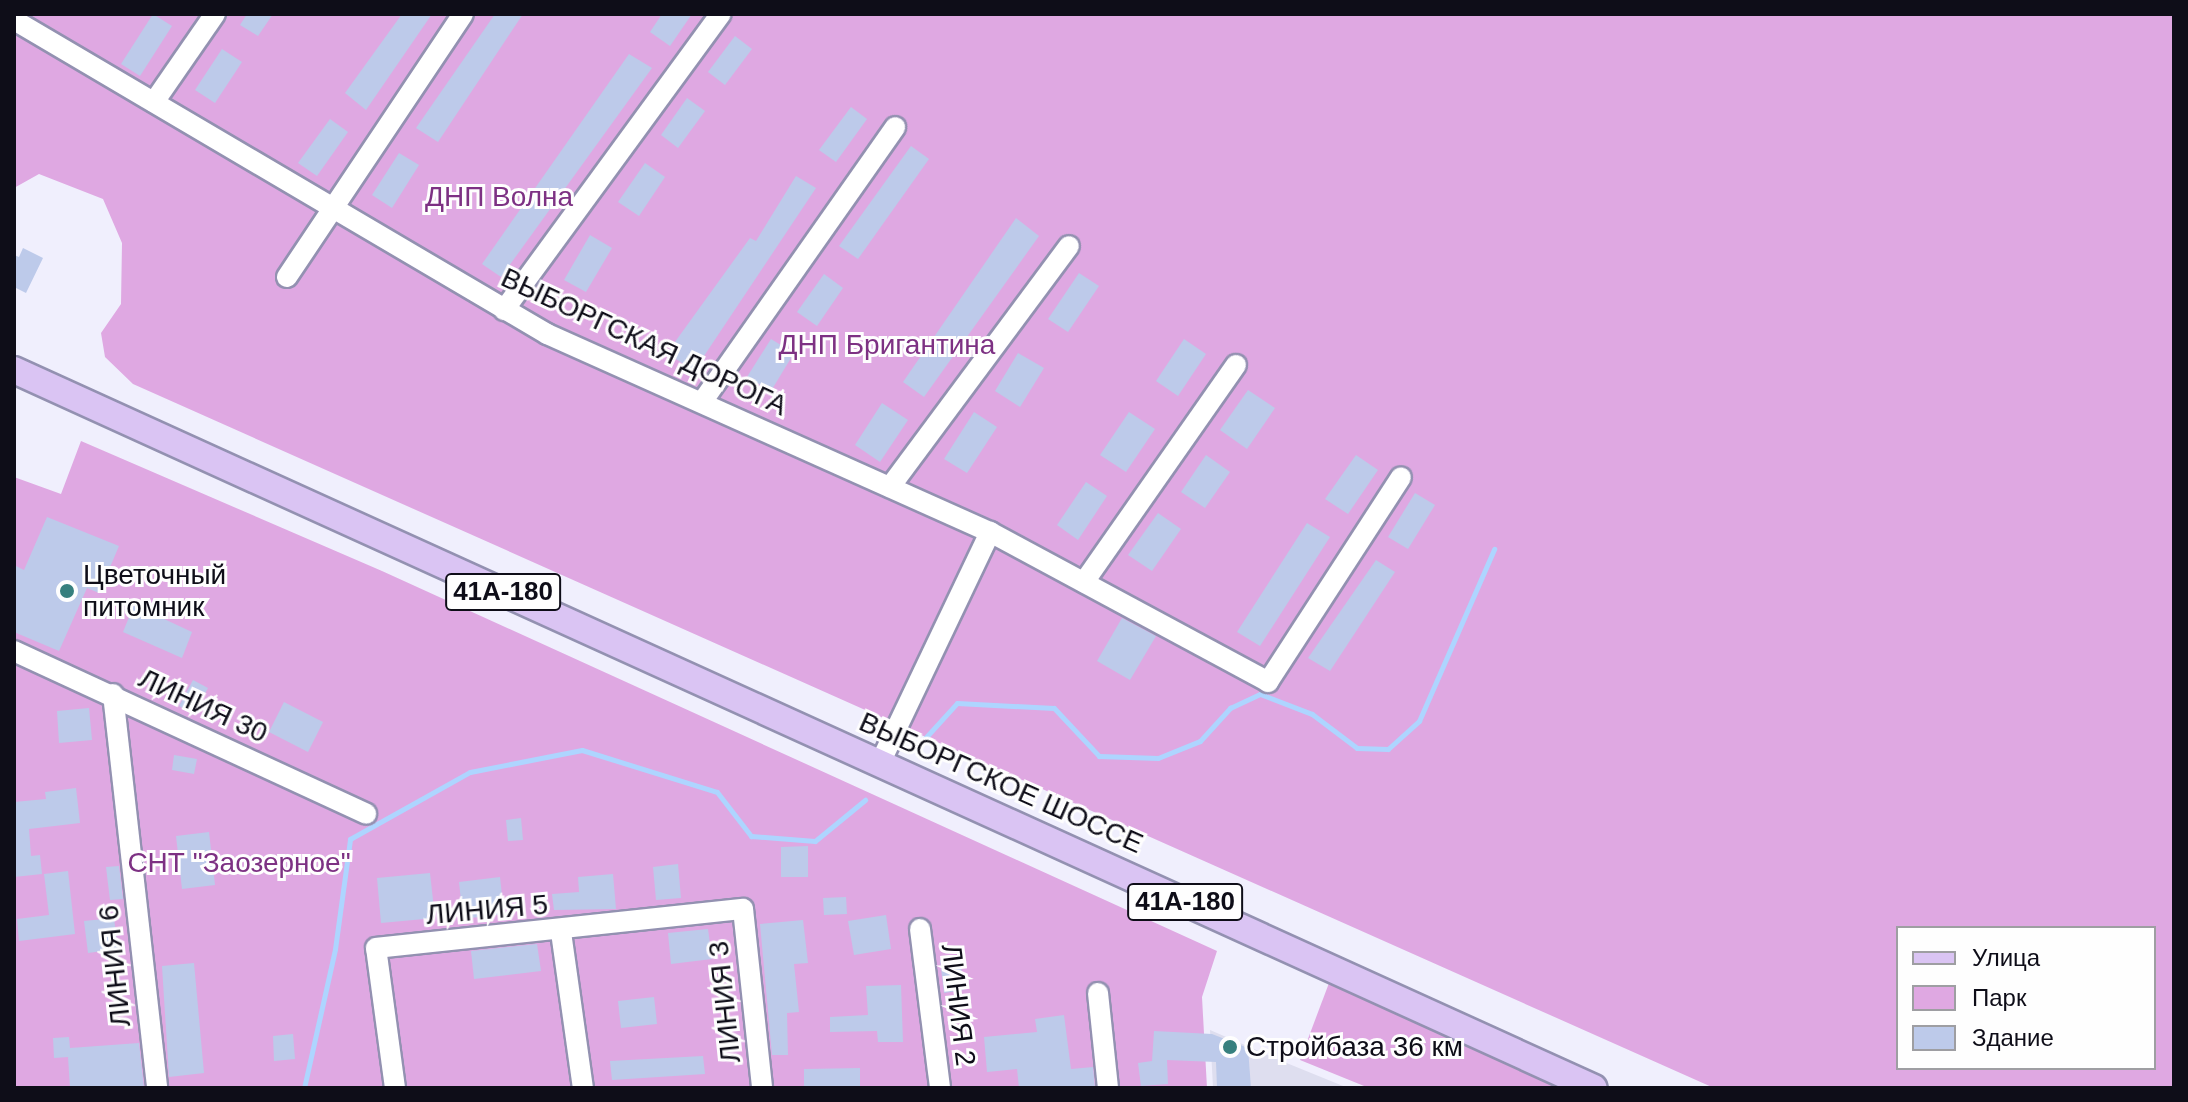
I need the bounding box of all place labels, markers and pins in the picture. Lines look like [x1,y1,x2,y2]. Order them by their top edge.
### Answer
place label: Цветочный питомник [83,558,226,624]
marker: Цветочный питомник [58,582,76,600]
place label: Стройбаза 36 км [1246,1030,1463,1064]
marker: Стройбаза 36 км [1221,1038,1239,1056]

